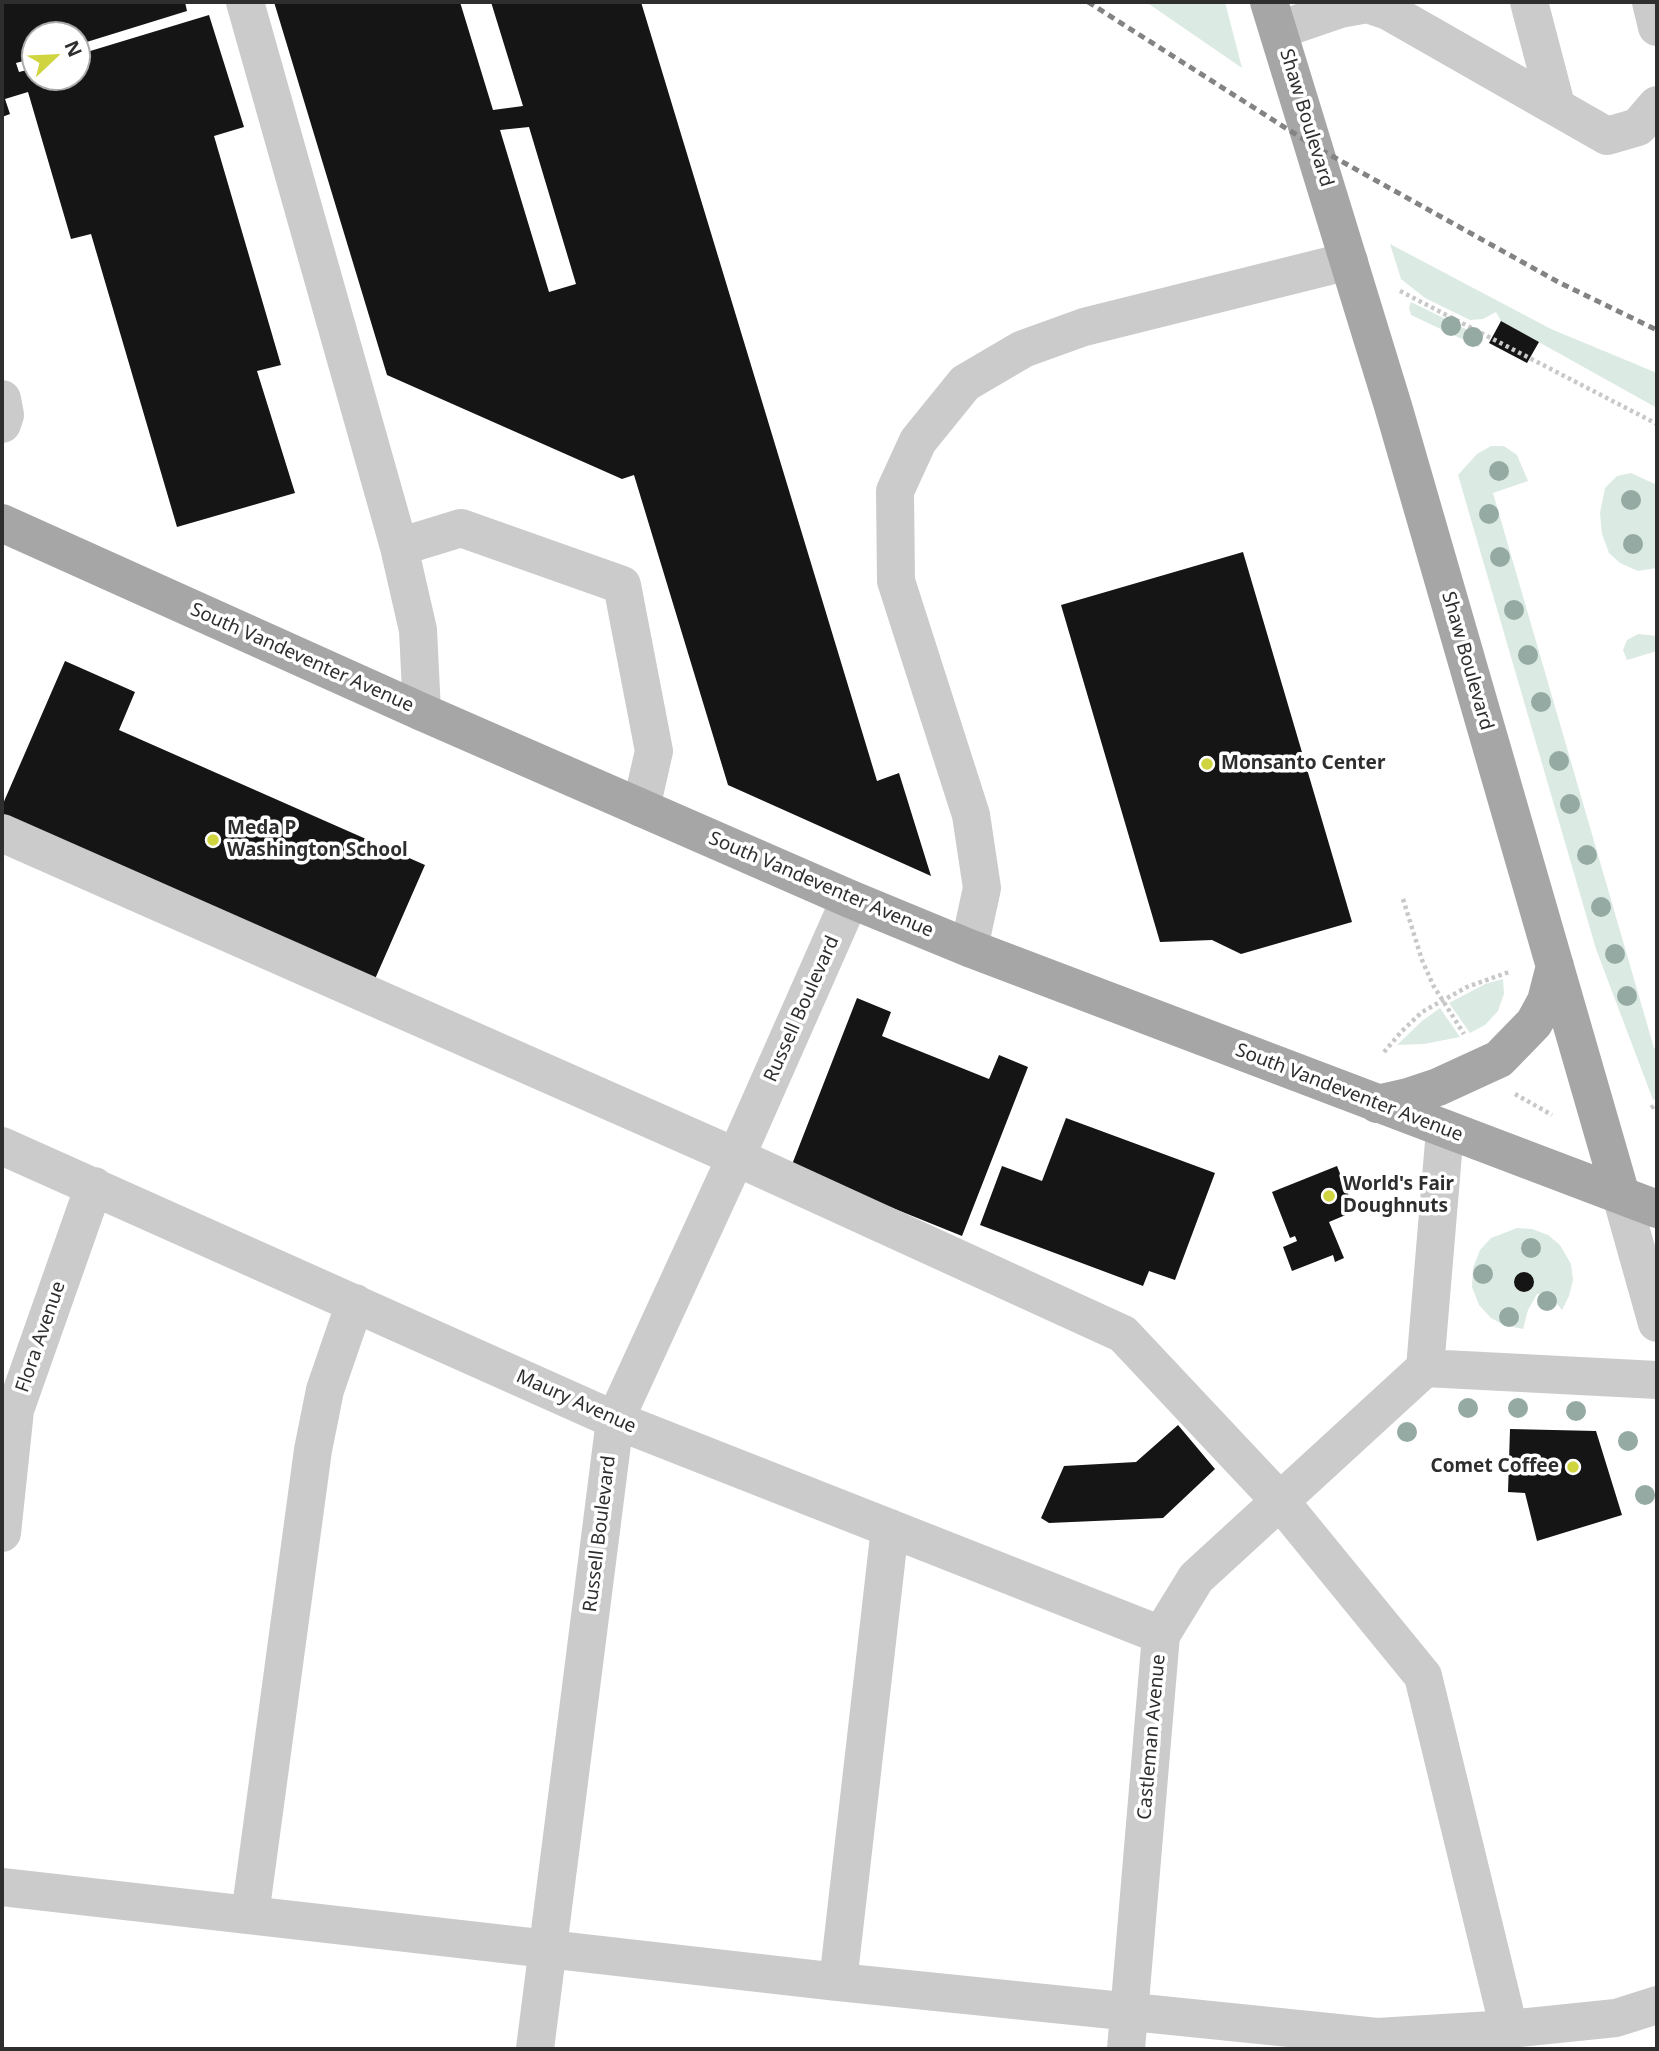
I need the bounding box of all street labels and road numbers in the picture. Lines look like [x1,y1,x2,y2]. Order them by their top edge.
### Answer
street label: Shaw Boulevard [1274,46,1338,190]
street label: Shaw Boulevard [1436,589,1498,733]
street label: South Vandeventer Avenue [187,598,417,718]
street label: South Vandeventer Avenue [705,827,937,943]
street label: Russell Boulevard [760,932,844,1086]
street label: South Vandeventer Avenue [1232,1039,1466,1147]
street label: Flora Avenue [11,1278,71,1396]
street label: Maury Avenue [513,1365,639,1439]
street label: Russell Boulevard [579,1454,621,1614]
street label: Castleman Avenue [1133,1653,1171,1821]

